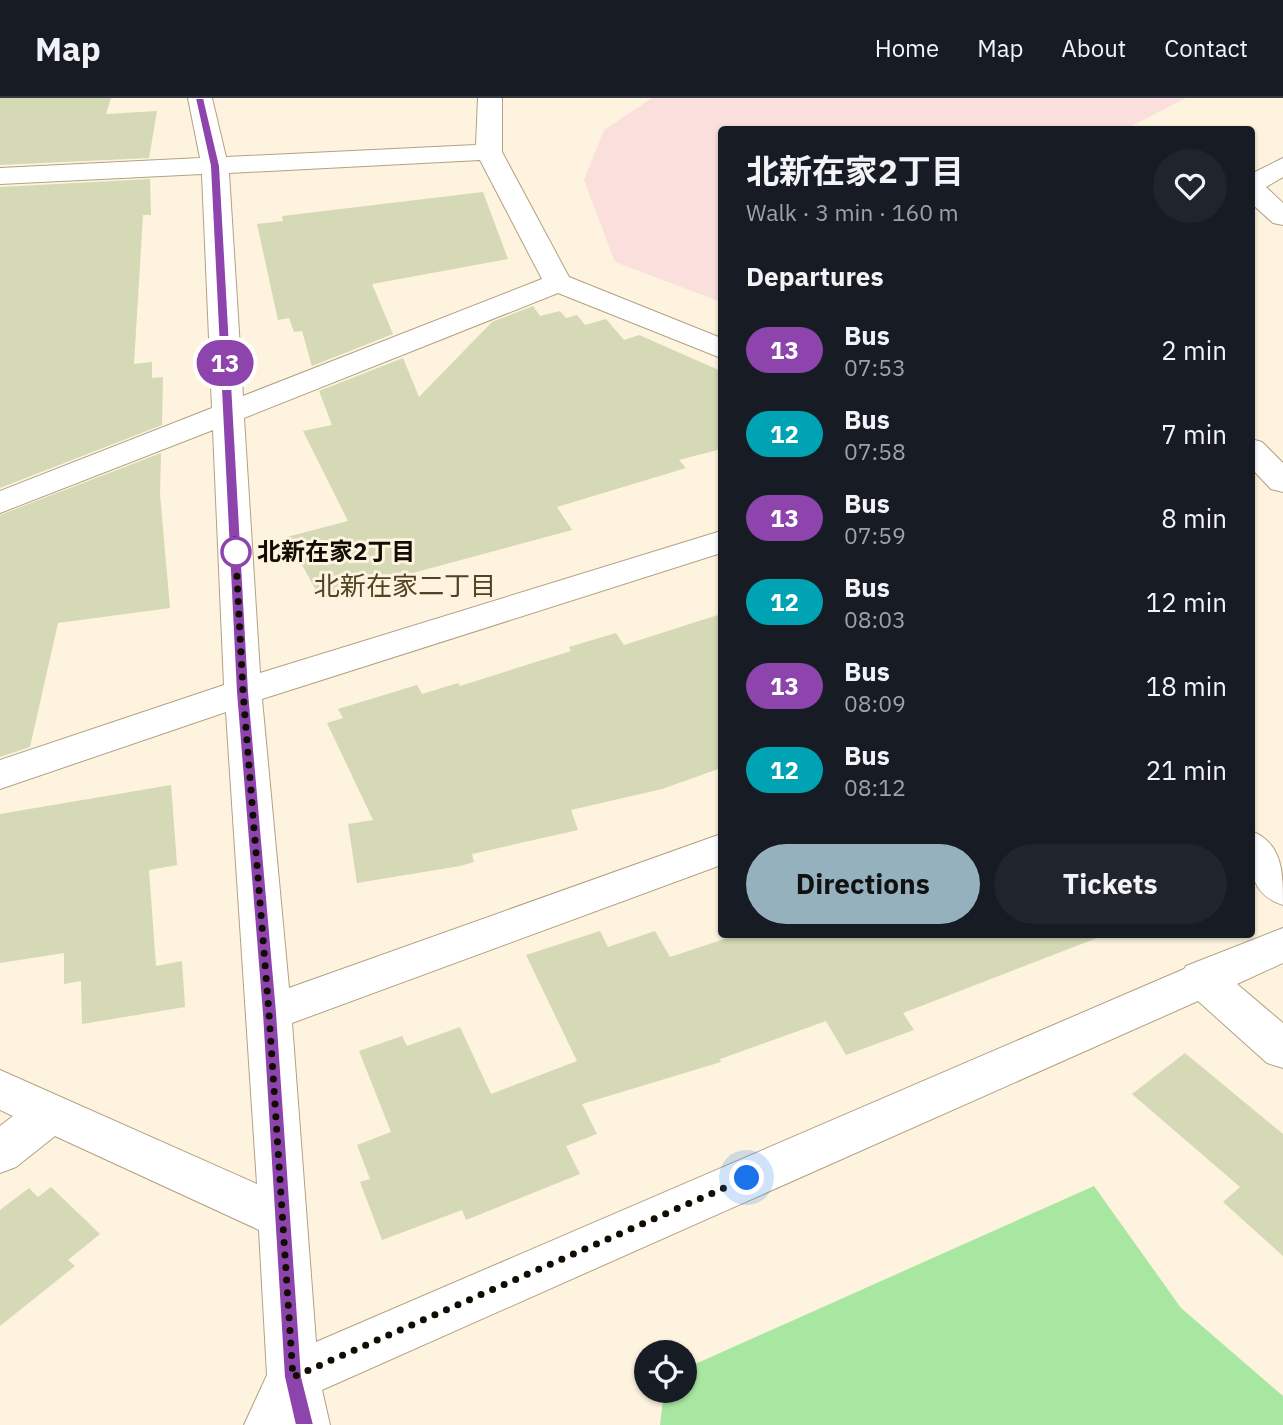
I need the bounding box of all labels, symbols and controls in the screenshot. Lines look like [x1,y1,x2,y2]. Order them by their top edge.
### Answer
text: Map [35,27,101,70]
text: Home [875,32,939,64]
text: Map [977,32,1023,64]
text: About [1061,32,1126,64]
text: Contact [1164,32,1248,64]
text: 北新在家2丁目 [746,149,964,192]
button: heart [1153,149,1227,223]
text: Walk · 3 min · 160 m [746,197,959,227]
text: Departures [746,259,884,293]
text: Bus [844,318,890,352]
text: 2 min [1161,333,1227,367]
text: 13 [770,334,799,366]
line badge: 13 [194,340,256,386]
text: 13 [211,347,239,379]
text: 07:53 [844,352,906,382]
text: Bus [844,402,890,436]
text: 7 min [1161,417,1227,451]
text: 12 [770,418,799,450]
text: 07:58 [844,436,906,466]
text: Bus [844,486,890,520]
text: 8 min [1161,501,1227,535]
text: 13 [770,502,799,534]
text: 07:59 [844,520,906,550]
place label: 北新在家2丁目 [257,535,415,567]
marker: 北新在家2丁目 [221,537,251,567]
district label: 北新在家二丁目 [314,568,496,602]
text: Bus [844,570,890,604]
text: 12 min [1146,585,1227,619]
text: 12 [770,586,799,618]
text: 08:03 [844,604,906,634]
text: Bus [844,654,890,688]
text: 18 min [1146,669,1227,703]
text: 13 [770,670,799,702]
text: 08:09 [844,688,906,718]
text: Bus [844,738,890,772]
text: 21 min [1146,753,1227,787]
text: 12 [770,754,799,786]
text: 08:12 [844,772,906,802]
button: Directions [746,844,980,924]
button: Tickets [994,844,1227,924]
your location [729,1160,764,1195]
map controls [634,1340,697,1403]
button: locate [634,1340,697,1403]

